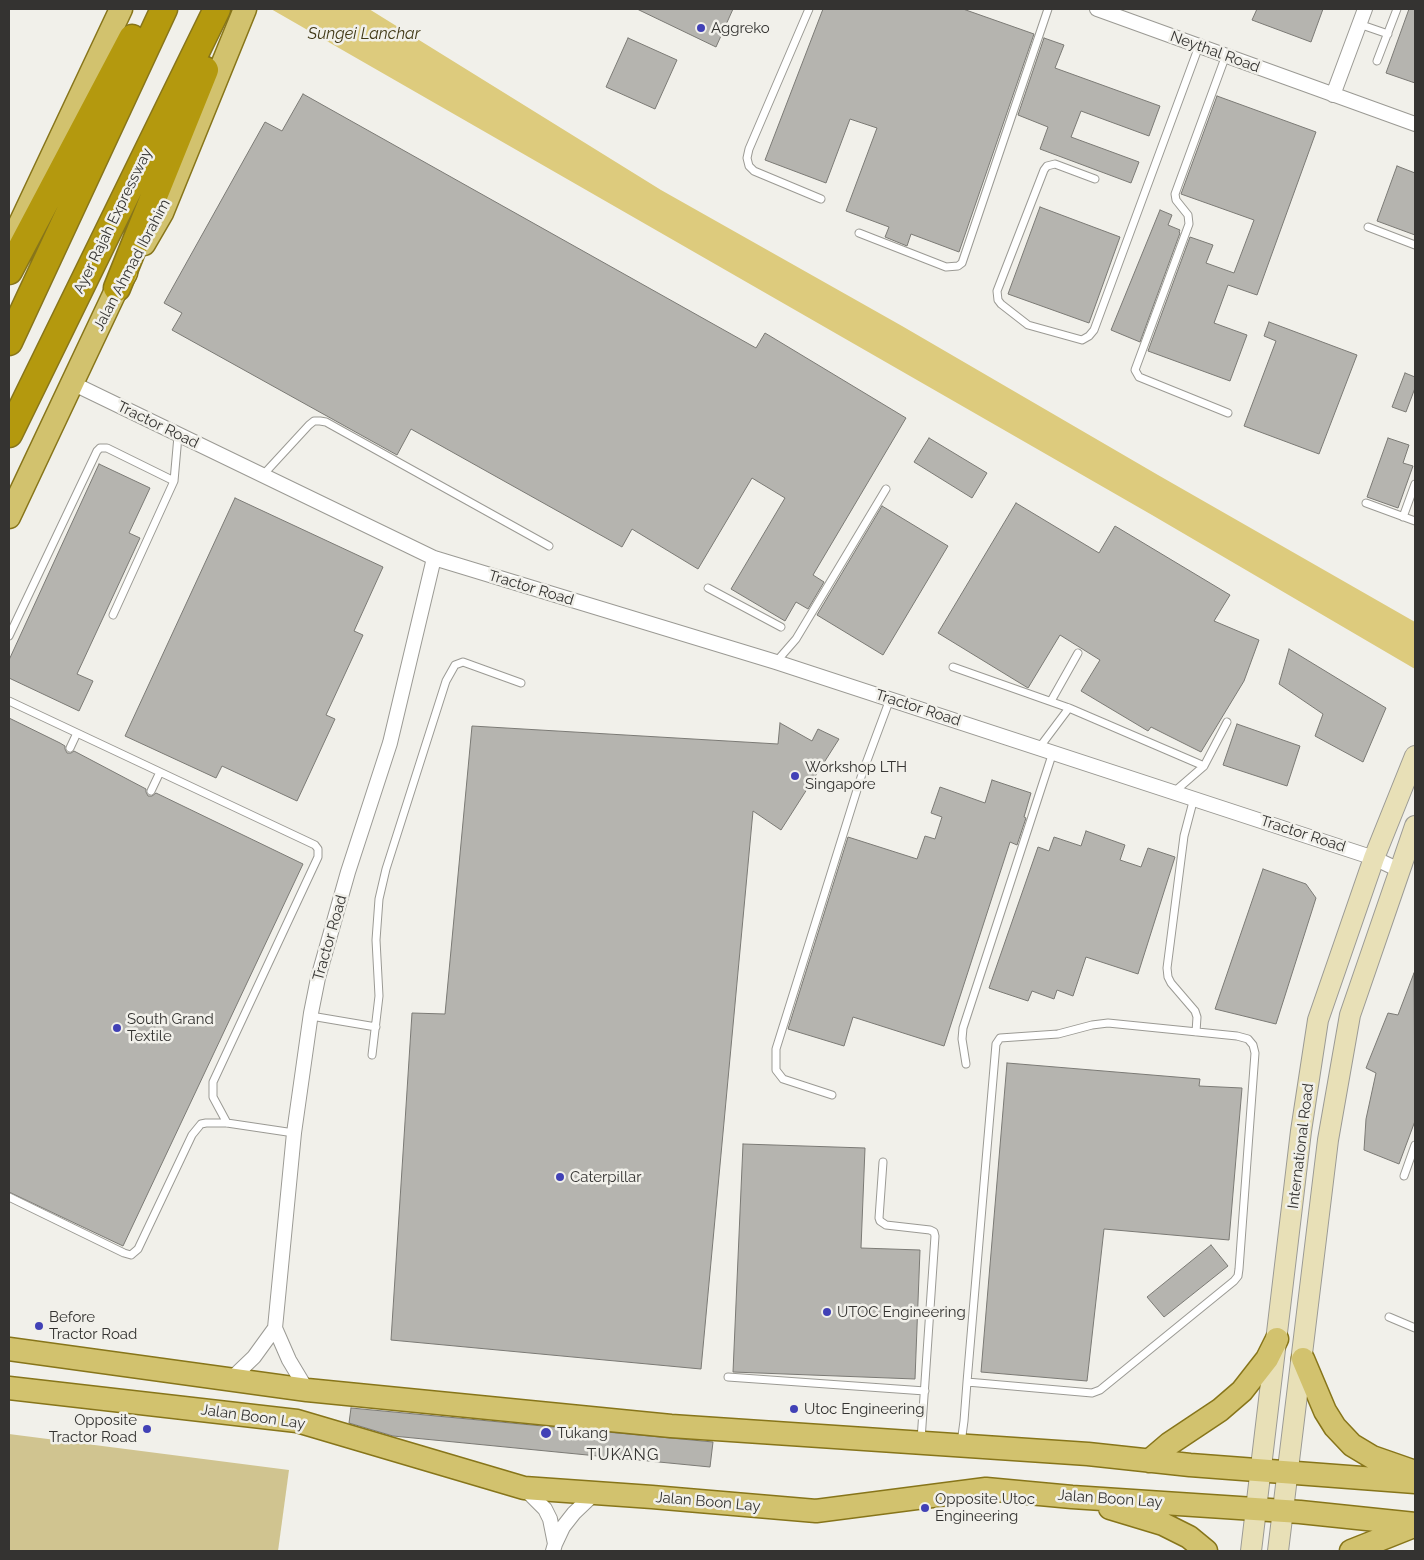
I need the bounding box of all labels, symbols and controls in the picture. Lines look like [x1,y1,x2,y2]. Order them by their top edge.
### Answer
place label: Aggreko [711,19,770,37]
marker: Aggreko [695,22,707,34]
water label: Sungei Lanchar [308,24,420,44]
street label: Neythal Road [1168,27,1262,77]
street label: Ayer Rajah Expressway [70,145,156,297]
street label: Jalan Ahmad Ibrahim [90,196,174,334]
street label: Tractor Road [114,398,202,452]
street label: Tractor Road [486,566,576,610]
street label: Tractor Road [873,686,963,730]
place label: Workshop LTH Singapore [805,758,907,793]
marker: Workshop LTH Singapore [789,770,801,782]
street label: Tractor Road [1258,812,1348,856]
street label: Tractor Road [309,893,351,983]
place label: South Grand Textile [127,1010,214,1045]
marker: South Grand Textile [111,1022,123,1034]
street label: International Road [1284,1082,1318,1210]
place label: Caterpillar [570,1168,641,1186]
marker: Caterpillar [554,1171,566,1183]
place label: UTOC Engineering [837,1303,966,1321]
marker: UTOC Engineering [821,1306,833,1318]
place label: Before Tractor Road [49,1308,137,1343]
marker: Before Tractor Road [33,1320,45,1332]
place label: Utoc Engineering [804,1400,924,1418]
street label: Jalan Boon Lay [200,1401,306,1433]
marker: Utoc Engineering [788,1403,800,1415]
place label: Opposite Tractor Road [49,1411,137,1446]
marker: Opposite Tractor Road [141,1423,153,1435]
place label: Tukang [557,1424,608,1442]
marker: Tukang [539,1426,553,1440]
district label: TUKANG [586,1445,660,1465]
street label: Jalan Boon Lay [1057,1486,1163,1512]
street label: Jalan Boon Lay [655,1488,761,1516]
place label: Opposite Utoc Engineering [935,1490,1035,1525]
marker: Opposite Utoc Engineering [919,1502,931,1514]

